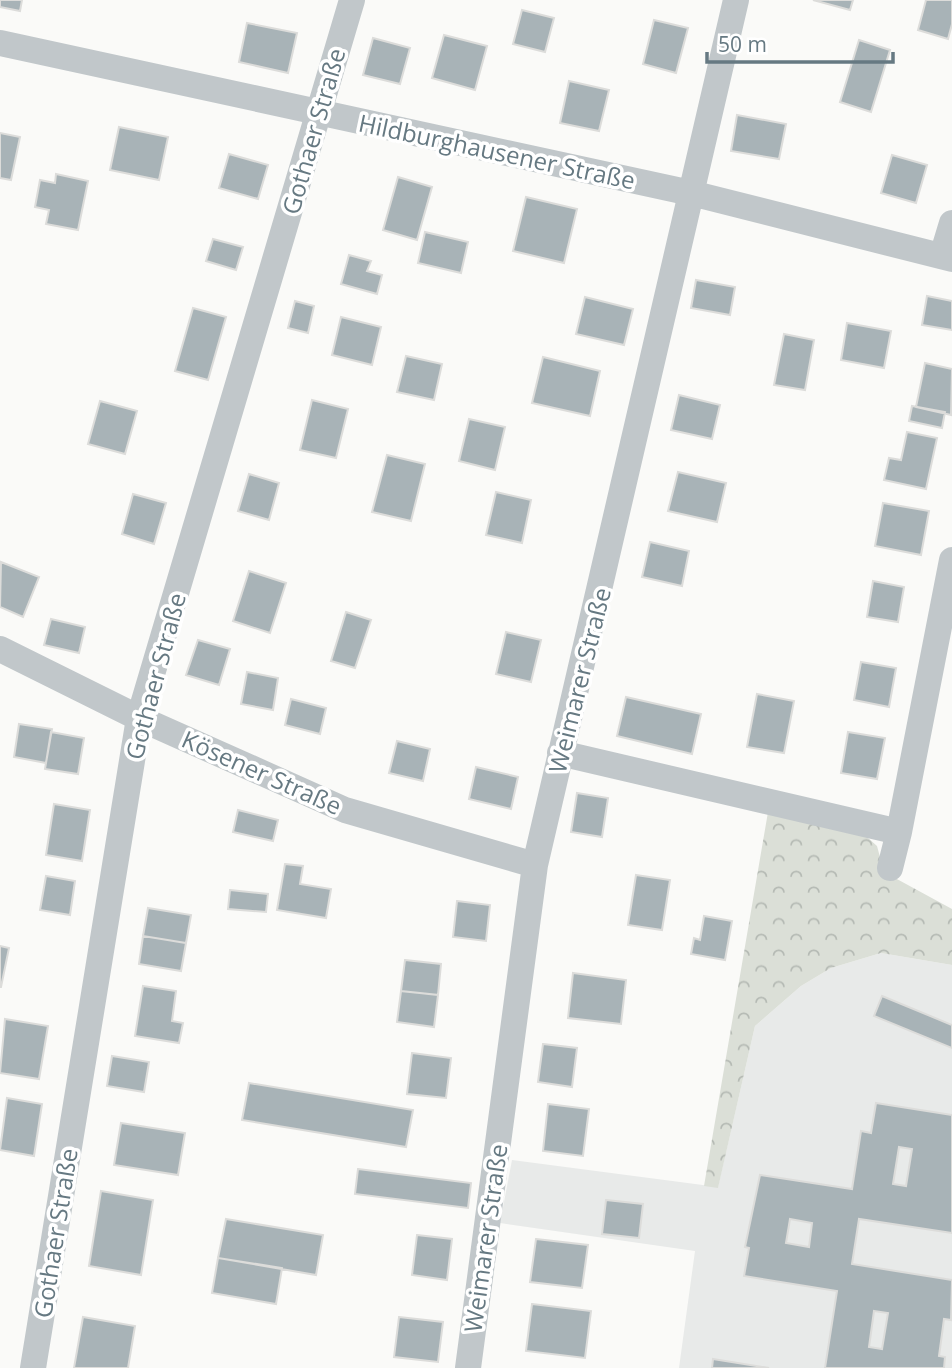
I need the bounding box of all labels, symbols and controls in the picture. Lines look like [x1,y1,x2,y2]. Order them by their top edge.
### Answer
scale bar [707,21,892,65]
text: 50 m [718,30,767,58]
street label: Gothaer Straße [274,44,352,218]
street label: Hildburghausener Straße [356,106,638,196]
street label: Weimarer Straße [540,584,618,776]
street label: Gothaer Straße [117,589,193,763]
street label: Kösener Straße [177,722,347,822]
street label: Weimarer Straße [455,1142,515,1334]
street label: Gothaer Straße [25,1146,85,1320]

